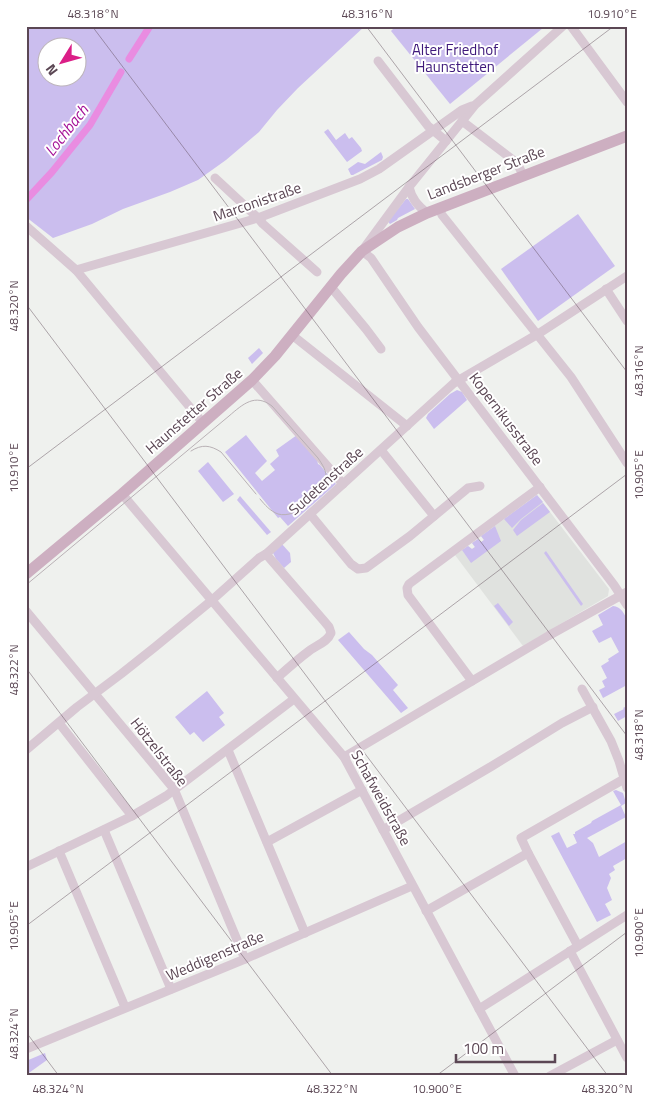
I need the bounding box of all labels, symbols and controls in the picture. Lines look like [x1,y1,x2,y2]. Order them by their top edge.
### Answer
text: 48.318°N [67,4,119,23]
text: 48.316°N [341,4,393,23]
text: 10.910°E [587,4,637,23]
north arrow [38,38,88,88]
park label: Alter Friedhof Haunstetten [412,38,498,78]
text: N [40,60,63,80]
water label: Lochbach [38,98,94,161]
street label: Landsberger Straße [424,140,548,206]
street label: Marconistraße [210,176,304,227]
text: 48.320°N [4,280,23,332]
text: 48.316°N [629,345,648,397]
street label: Haunstetter Straße [140,362,247,459]
street label: Kopernikusstraße [464,367,549,470]
street label: Sudetenstraße [283,441,368,520]
text: 10.910°E [4,443,23,493]
text: 10.905°E [629,450,648,500]
text: 48.322°N [4,644,23,696]
text: 48.318°N [629,709,648,761]
street label: Hötzelstraße [125,712,194,791]
street label: Schafweidstraße [346,746,417,850]
text: 10.905°E [4,901,23,951]
text: 10.900°E [629,908,648,958]
street label: Weddigenstraße [162,925,267,986]
text: 48.324°N [4,1008,23,1060]
scale bar [456,1032,554,1064]
text: 100 m [463,1037,504,1060]
text: 48.324°N [32,1079,84,1098]
text: 48.322°N [306,1079,358,1098]
text: 10.900°E [412,1079,462,1098]
text: 48.320°N [581,1079,633,1098]

